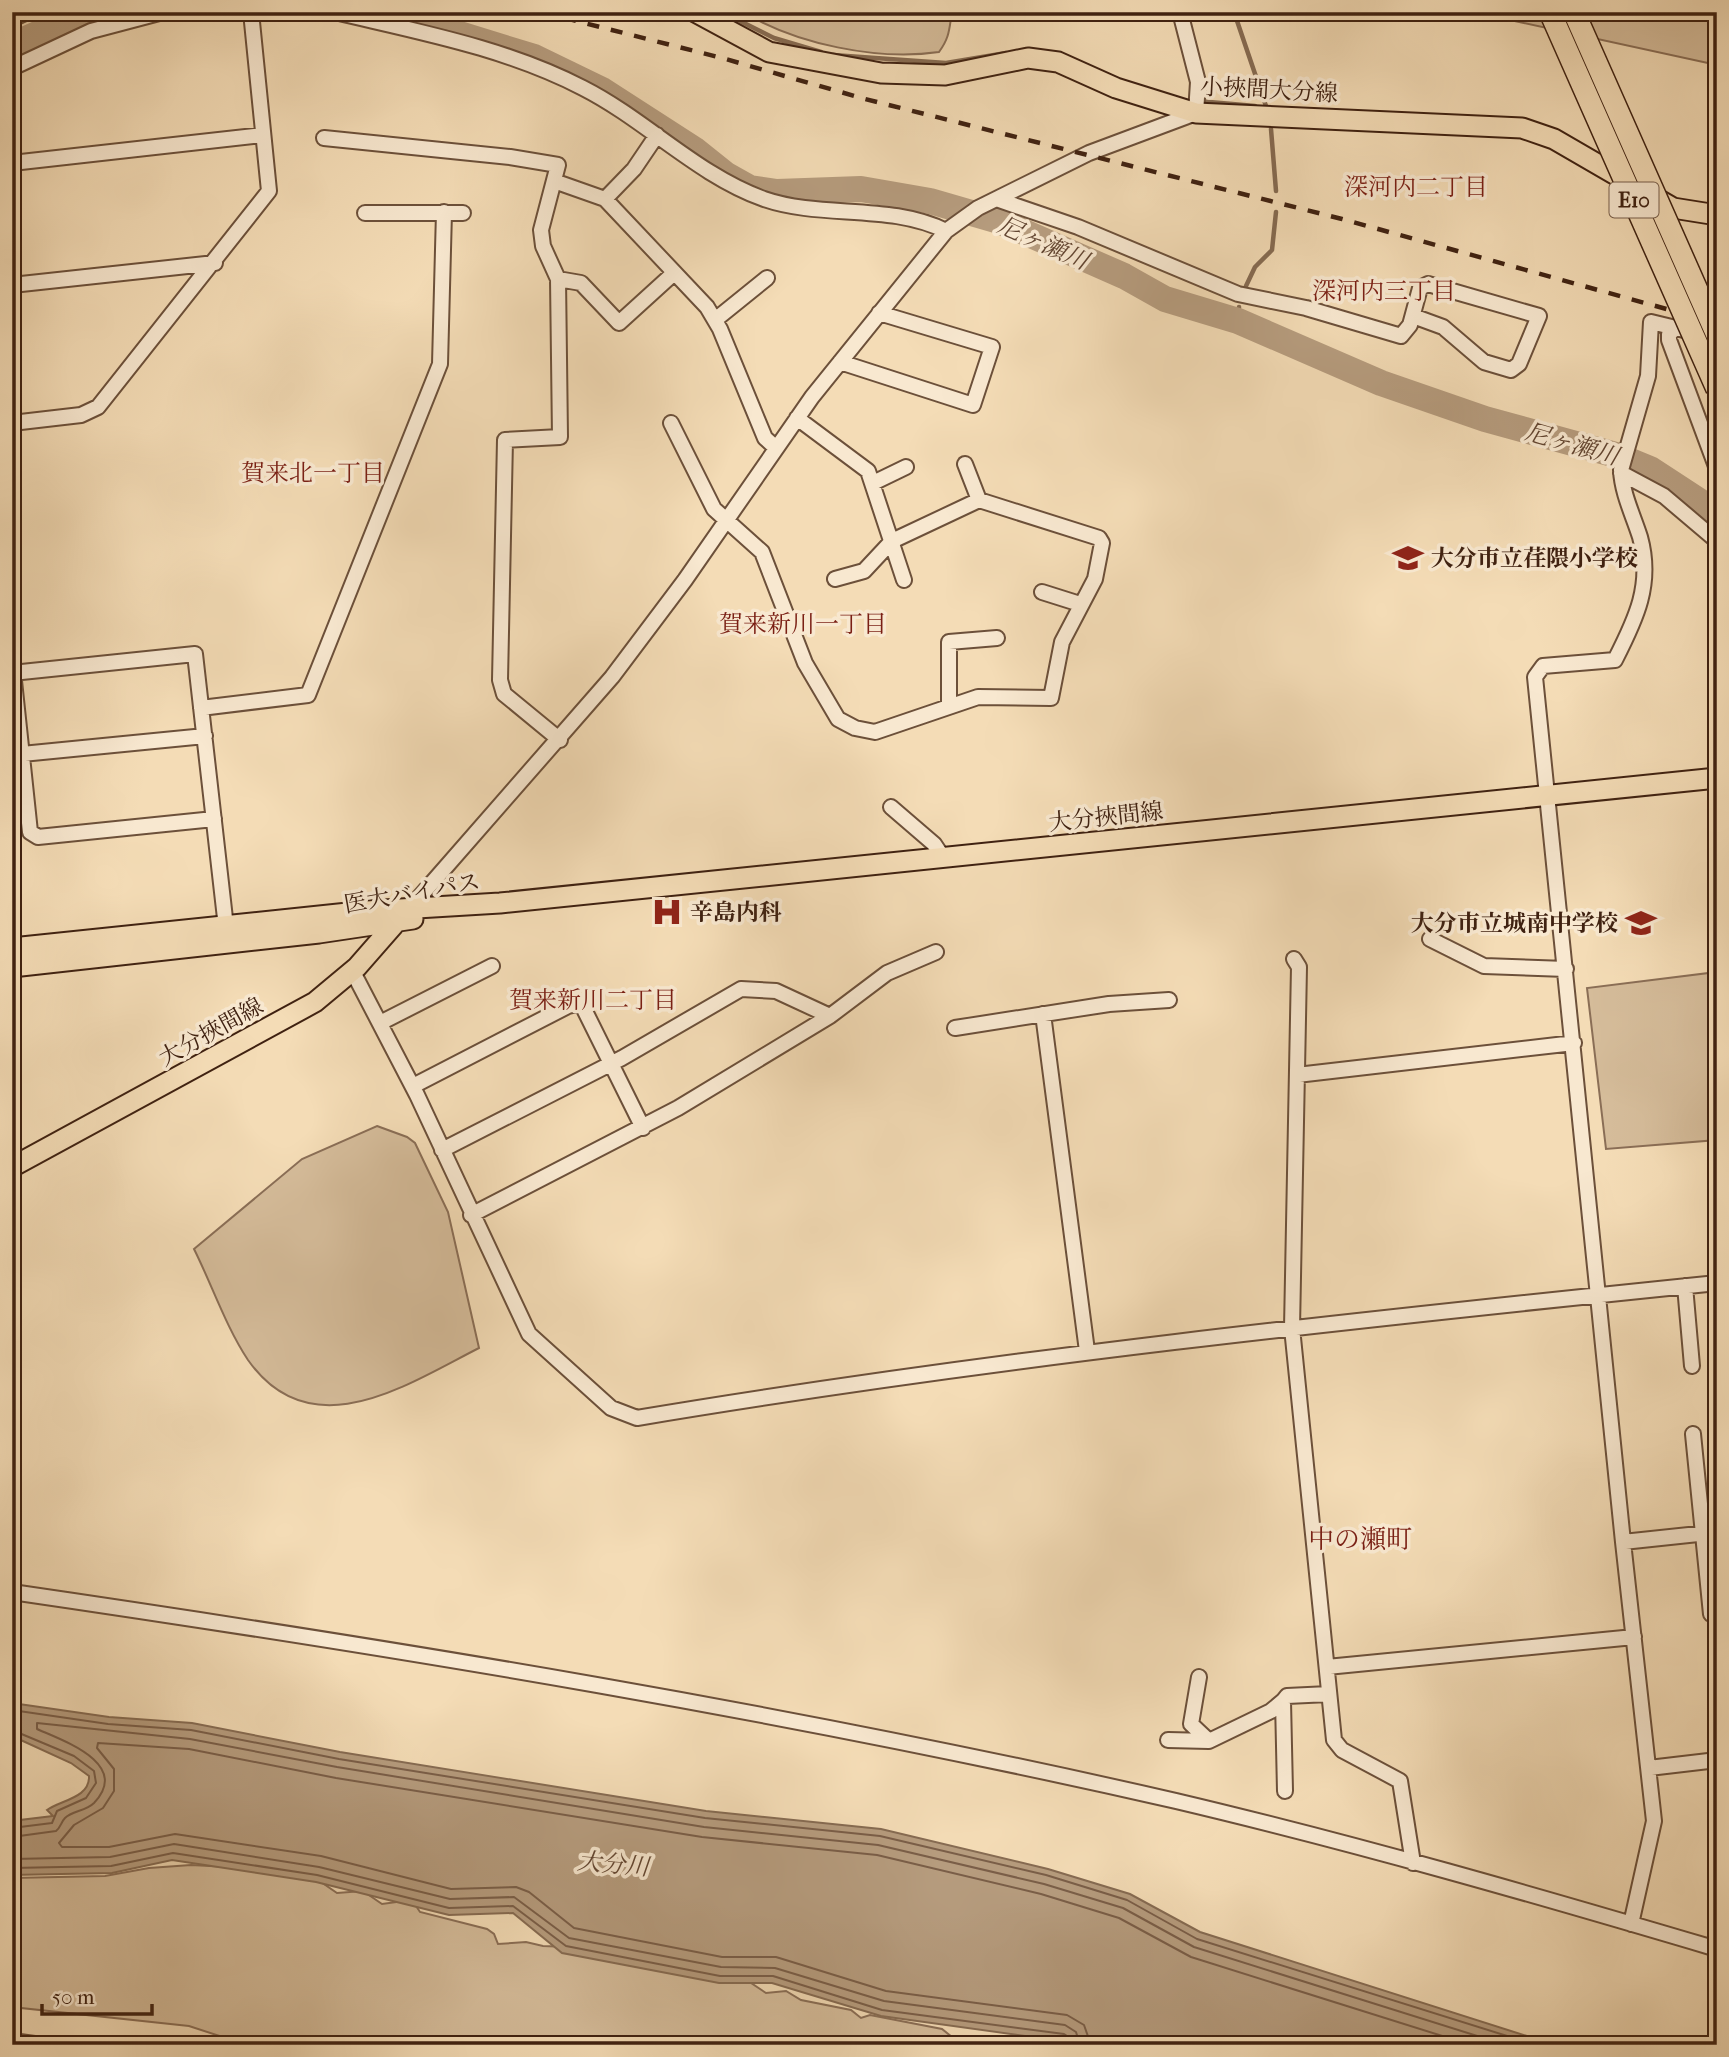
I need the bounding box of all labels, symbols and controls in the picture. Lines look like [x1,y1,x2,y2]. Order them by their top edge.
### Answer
street label: 小挾間大分線 [1199,73,1339,107]
district label: 深河内二丁目 [1344,173,1488,201]
road number: E10 [1610,182,1658,218]
water label: 尼ヶ瀬川 [993,211,1095,277]
district label: 深河内三丁目 [1312,277,1456,305]
water label: 尼ヶ瀬川 [1522,417,1625,472]
district label: 賀来北一丁目 [241,459,385,487]
school or university icon: 大分市立荏隈小学校 [1391,541,1425,575]
place label: 大分市立荏隈小学校 [1431,545,1638,572]
district label: 賀来新川一丁目 [719,610,887,638]
street label: 大分挾間線 [1047,798,1165,836]
street label: 医大バイパス [342,868,482,918]
hospital icon: 辛島内科 [650,895,684,929]
place label: 辛島内科 [690,899,782,926]
school or university icon: 大分市立城南中学校 [1624,906,1658,940]
place label: 大分市立城南中学校 [1411,910,1618,937]
district label: 賀来新川二丁目 [509,986,677,1014]
street label: 大分挾間線 [154,992,268,1072]
district label: 中の瀬町 [1308,1524,1412,1555]
water label: 大分川 [576,1847,653,1881]
scale bar [42,1973,152,2017]
text: 50 m [52,1985,95,2009]

